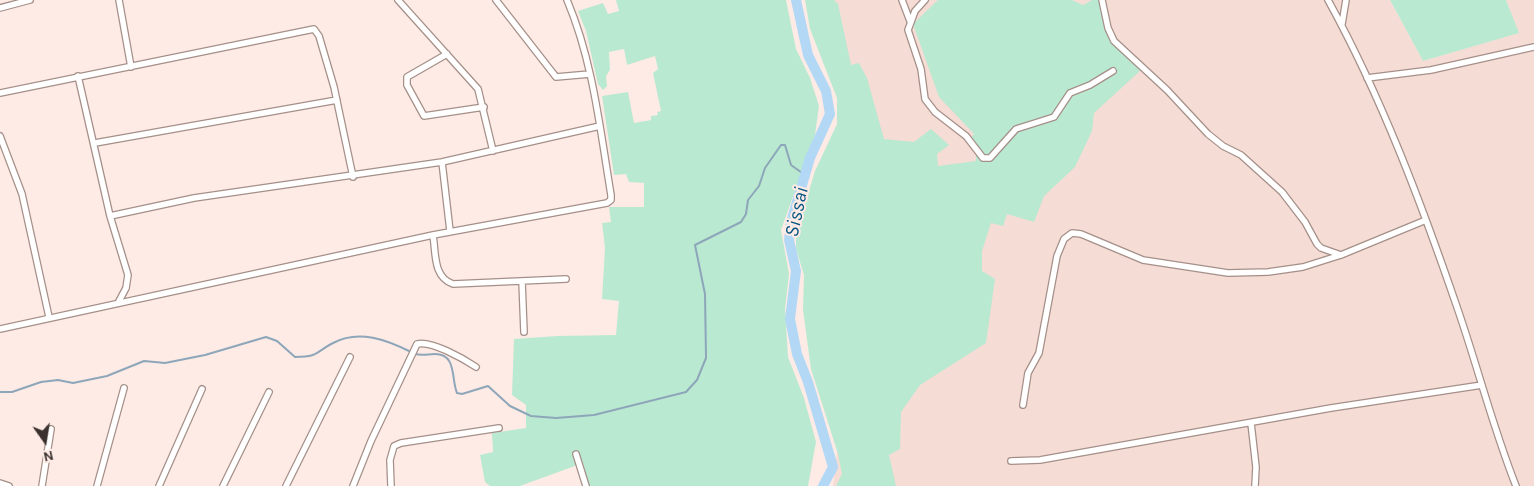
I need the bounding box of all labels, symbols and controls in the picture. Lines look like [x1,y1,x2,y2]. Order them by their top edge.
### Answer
water label: Sissai [780,185,814,239]
north arrow [20,416,70,466]
text: N [42,447,55,466]

